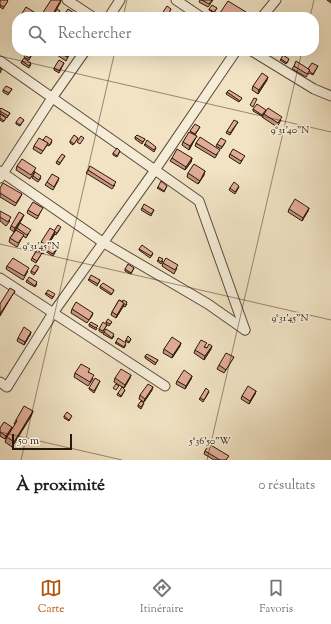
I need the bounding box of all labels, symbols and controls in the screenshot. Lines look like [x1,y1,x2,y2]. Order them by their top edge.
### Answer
search box [12,12,319,56]
icon: search [26,23,48,45]
text: Rechercher [58,24,131,45]
text: 9°31'40"N [271,123,309,138]
text: 9°31'45"N [22,239,60,254]
text: 9°31'45"N [271,311,309,326]
scale bar [12,432,72,451]
text: 50 m [18,433,39,449]
text: 5°36'50"W [188,434,231,449]
text: À proximité [16,474,105,498]
text: 0 résultats [258,477,315,495]
tab: Carte [38,577,64,617]
tab: Itinéraire [140,577,184,617]
tab: Favoris [259,577,293,617]

